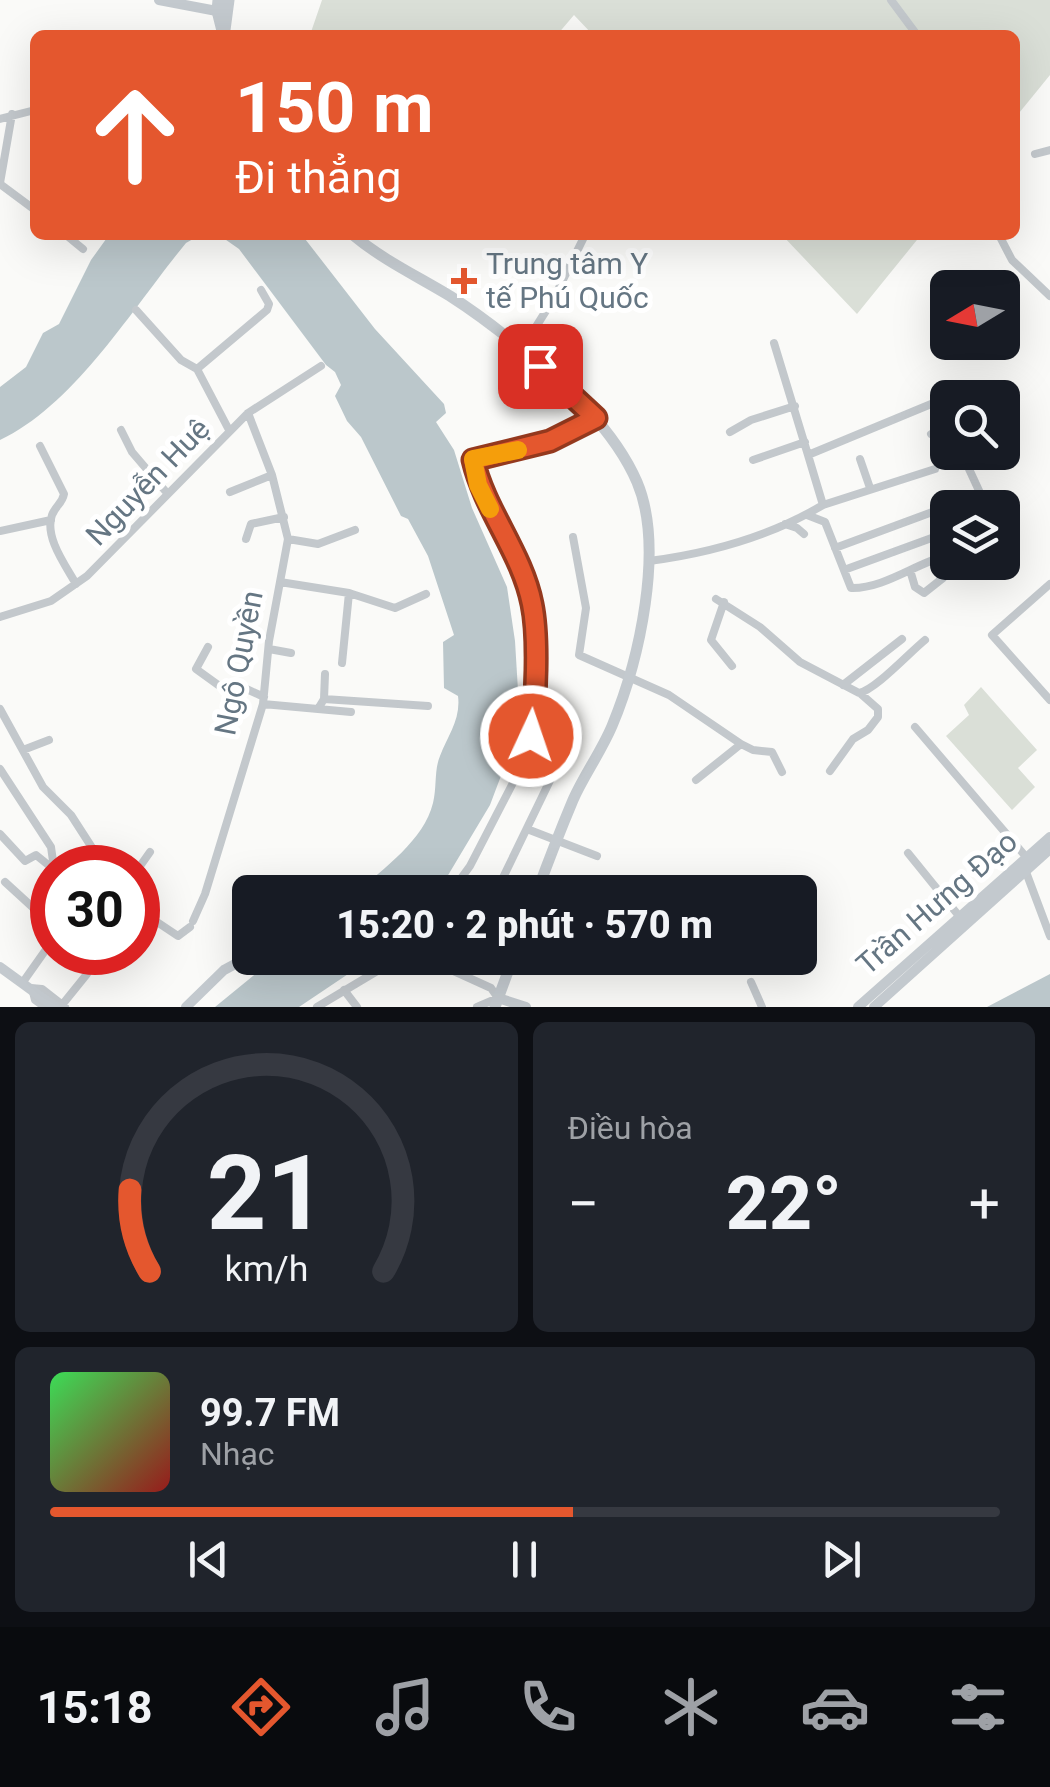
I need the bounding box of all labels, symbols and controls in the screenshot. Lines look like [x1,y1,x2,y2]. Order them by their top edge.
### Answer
text: 150 m [235,67,434,149]
icon: ahead [70,70,200,200]
text: Đi thẳng [235,151,401,204]
place label: Trung tâm Y tế Phú Quốc [486,246,649,315]
marker: Trung tâm Y tế Phú Quốc [451,268,477,294]
north arrow [930,270,1020,360]
map controls [930,270,1020,580]
pin [498,324,583,409]
icon: arrive [513,339,568,394]
button: search [930,380,1020,470]
street label: Nguyễn Huệ [79,411,217,552]
button: layers [930,490,1020,580]
street label: Ngô Quyền [207,588,270,738]
position arrow [479,684,583,788]
street label: Trần Hưng Đạo [849,823,1024,982]
speed limit sign: 30 [30,845,160,975]
text: 15:20 · 2 phút · 570 m [336,903,713,947]
text: Điều hòa [568,1109,693,1147]
text: 21 [207,1133,326,1254]
text: 22° [726,1159,842,1247]
text: − [568,1172,599,1236]
text: + [969,1172,1000,1236]
text: km/h [224,1248,308,1290]
text: 99.7 FM [200,1391,340,1435]
text: Nhạc [200,1435,275,1473]
icon: previous [181,1532,236,1587]
icon: pause [497,1532,552,1587]
icon: next [814,1532,869,1587]
icon: directions [226,1672,296,1742]
icon: music [370,1672,440,1742]
icon: phone [513,1672,583,1742]
icon: climate [656,1672,726,1742]
icon: car [800,1672,870,1742]
icon: filters [943,1672,1013,1742]
text: 15:18 [37,1681,153,1734]

